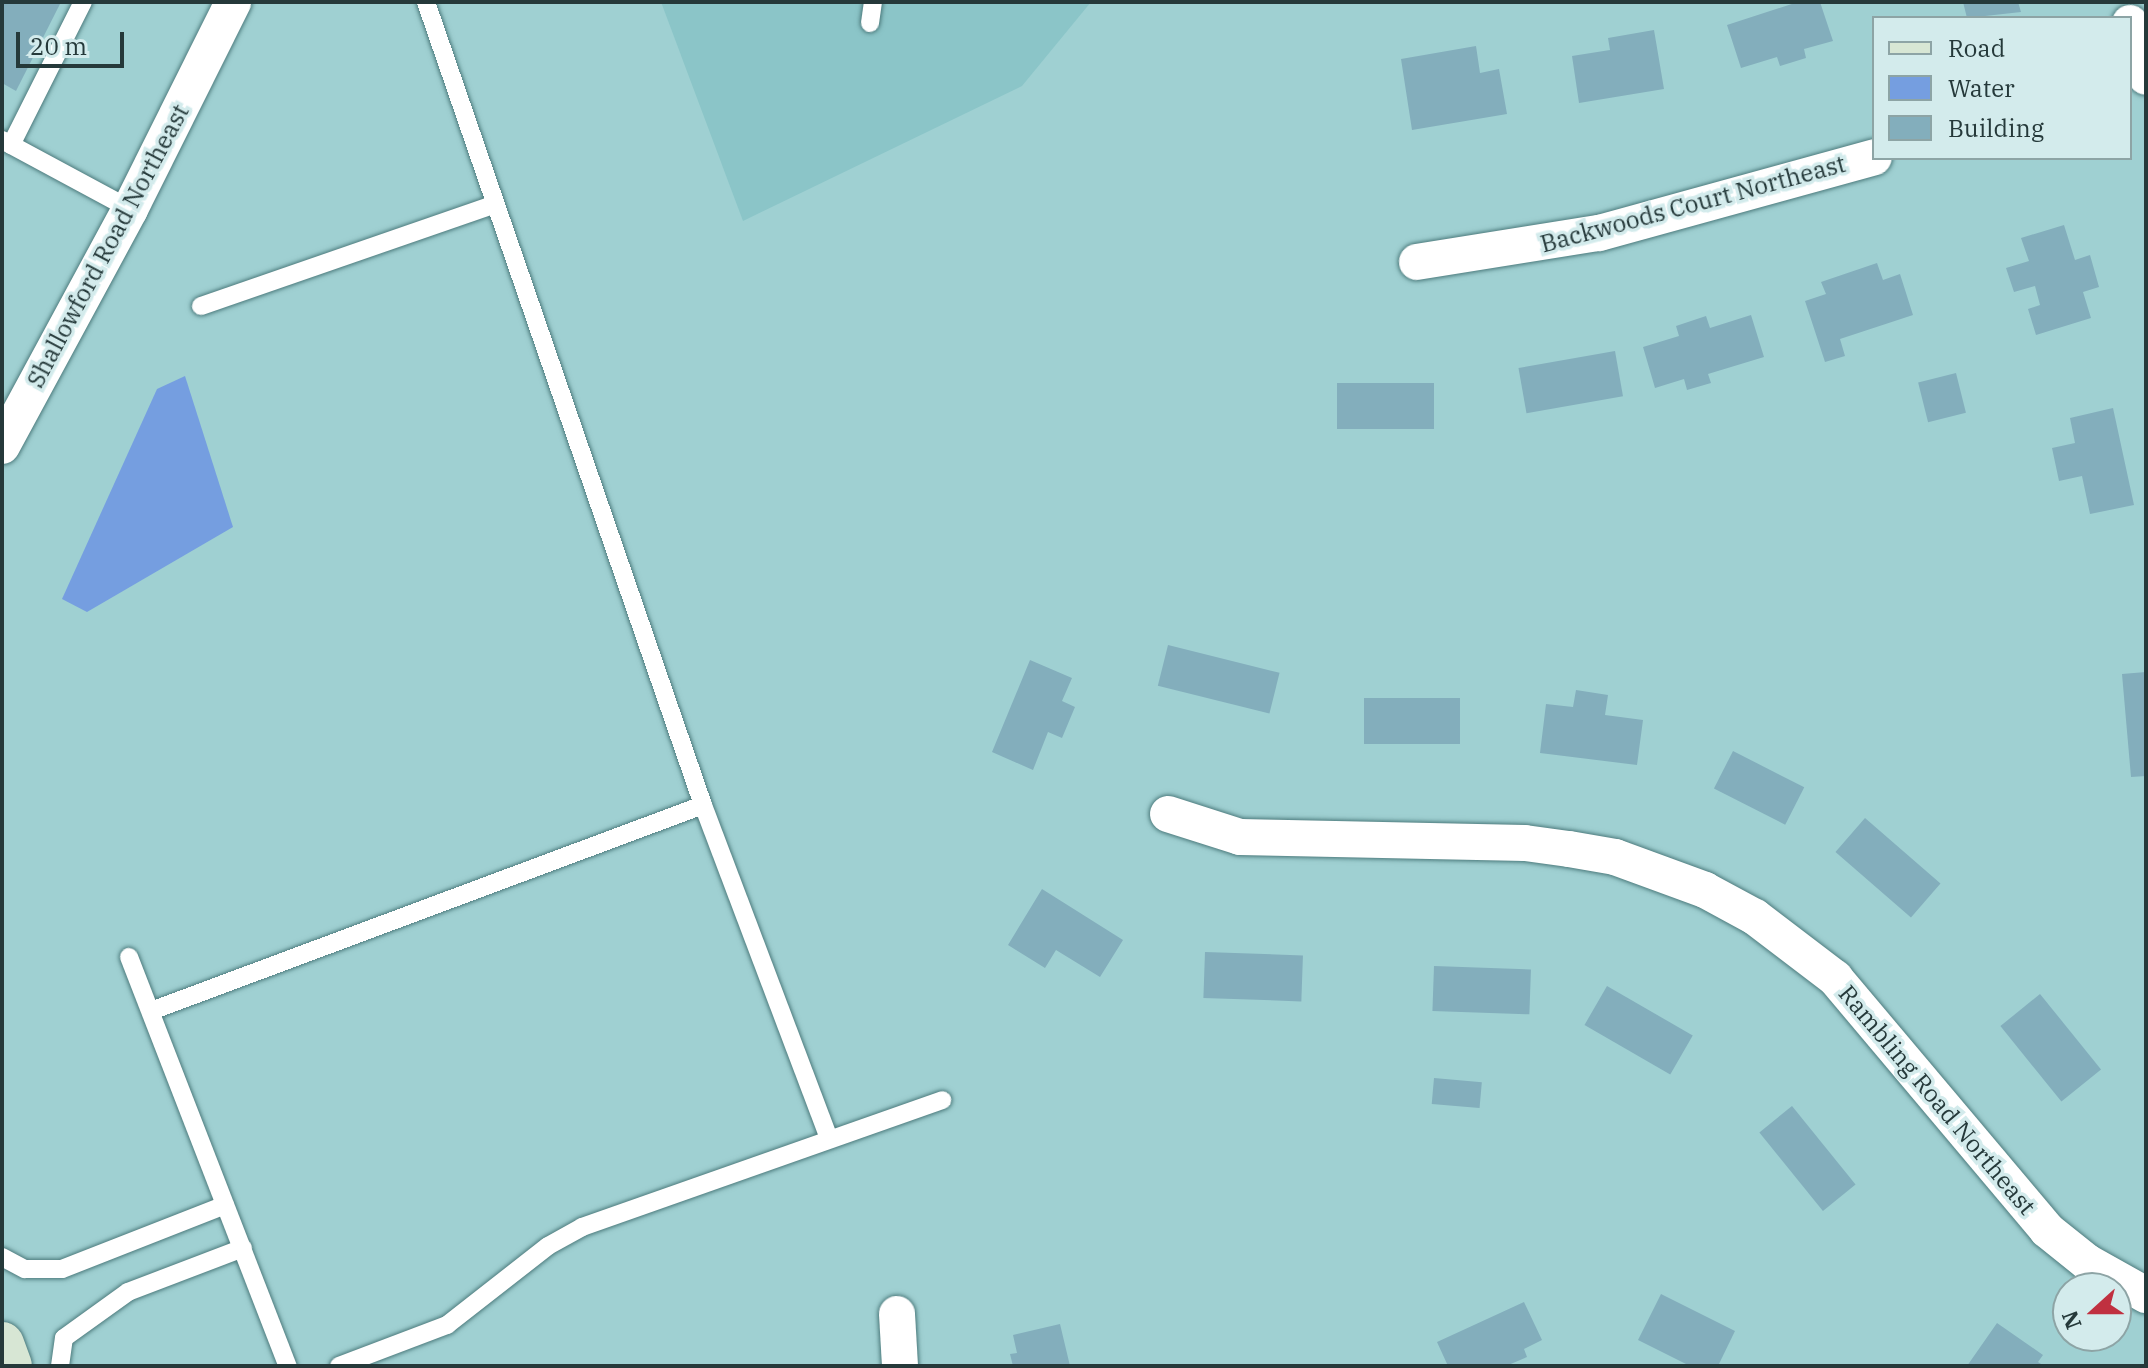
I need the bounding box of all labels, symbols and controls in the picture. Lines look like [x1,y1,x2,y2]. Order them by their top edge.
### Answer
scale bar [20,16,128,66]
legend [1872,16,2132,160]
text: 20 m [30,30,87,62]
text: Road [1948,32,2005,64]
text: Water [1948,72,2015,104]
street label: Shallowford Road Northeast [21,100,195,392]
text: Building [1948,112,2044,144]
street label: Backwoods Court Northeast [1537,149,1849,259]
street label: Rambling Road Northeast [1833,979,2041,1221]
north arrow [2052,1272,2132,1352]
text: N [2054,1307,2088,1333]

